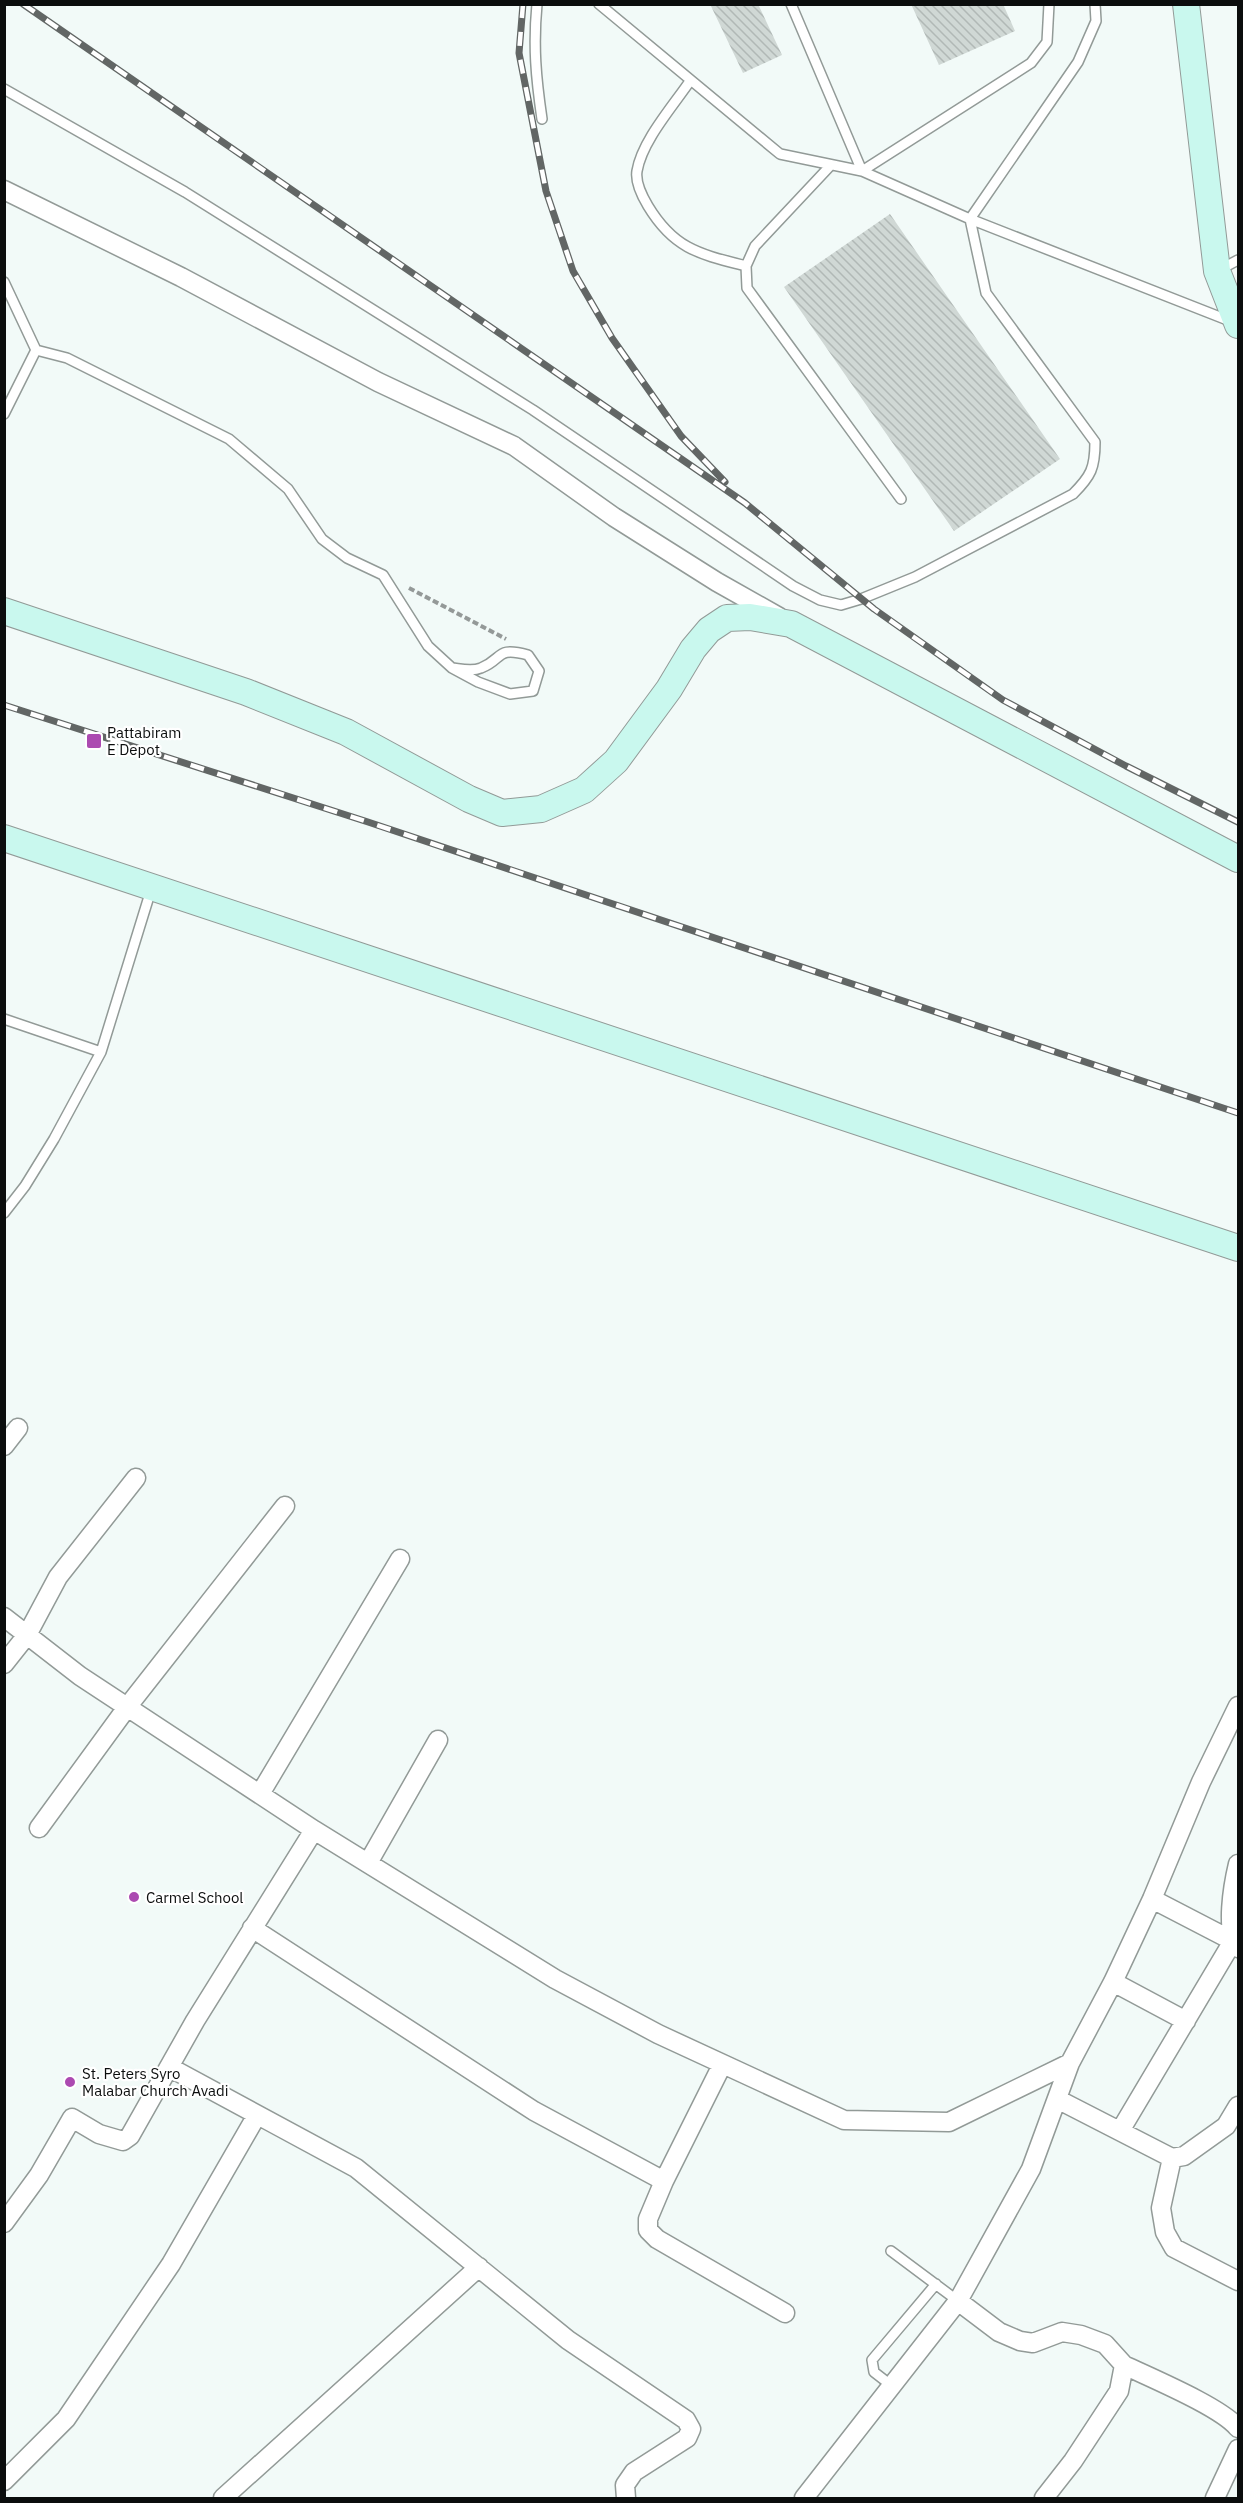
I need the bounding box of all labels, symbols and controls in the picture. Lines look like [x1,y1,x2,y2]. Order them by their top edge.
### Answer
place label: Pattabiram E Depot [107,723,181,759]
marker: Pattabiram E Depot [85,732,103,750]
place label: Carmel School [146,1888,243,1907]
marker: Carmel School [127,1890,141,1904]
place label: St. Peters Syro Malabar Church Avadi [82,2064,228,2100]
marker: St. Peters Syro Malabar Church Avadi [63,2075,77,2089]

